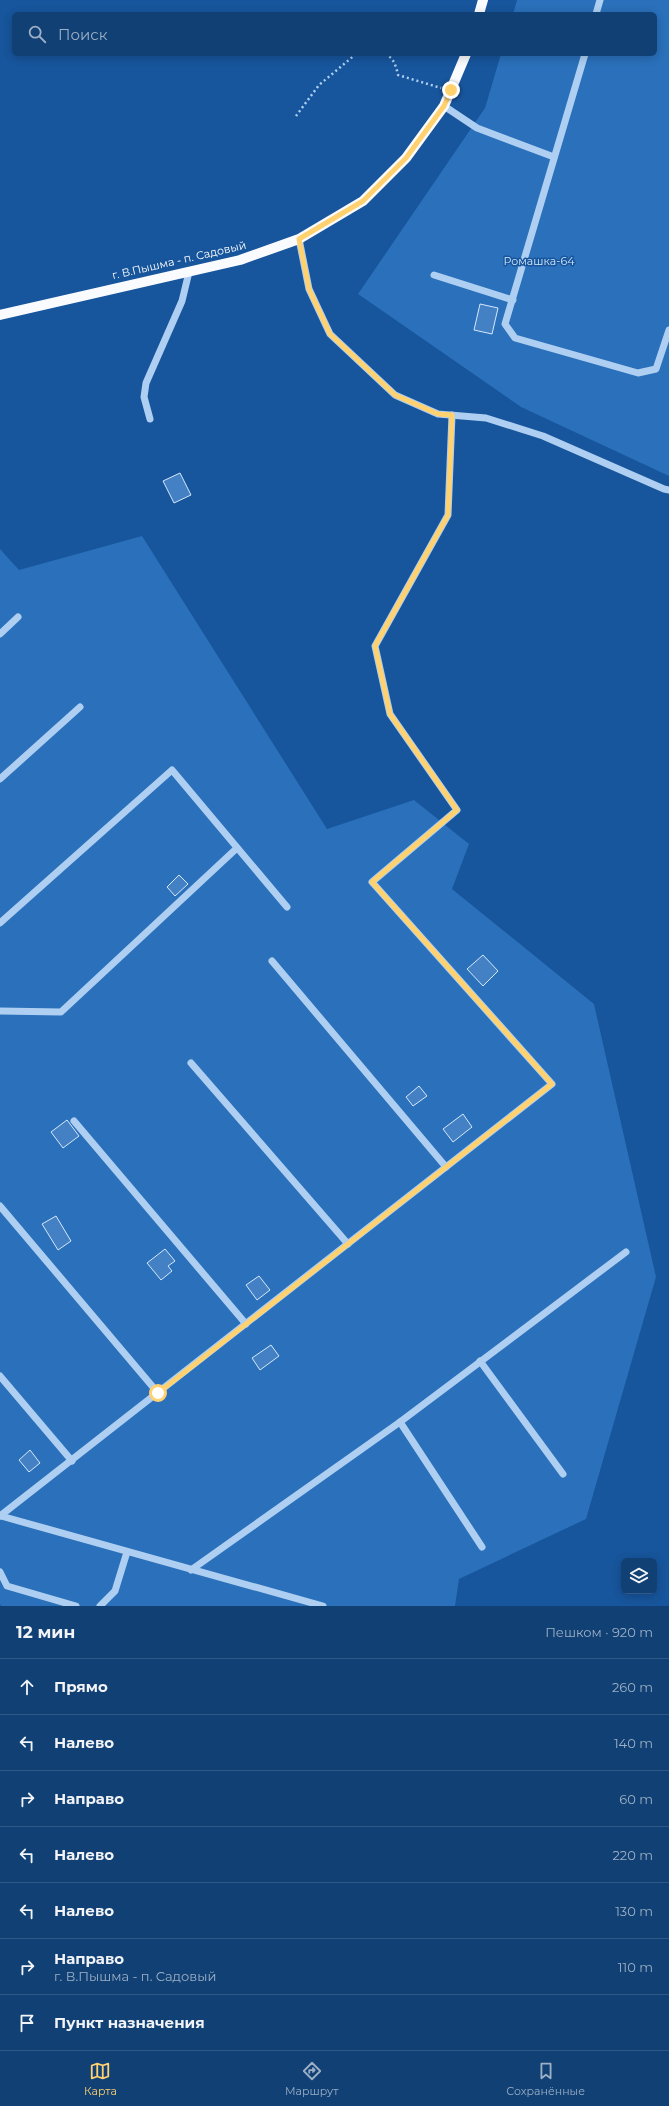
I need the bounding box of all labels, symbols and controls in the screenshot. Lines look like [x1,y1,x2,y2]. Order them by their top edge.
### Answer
search box [12,12,657,56]
icon: search [26,23,48,45]
text: Поиск [58,25,107,44]
route end [442,81,460,99]
street label: г. В.Пышма - п. Садовый [110,238,248,282]
park label: Ромашка-64 [504,254,575,268]
route start [149,1384,167,1402]
map controls [621,1558,657,1594]
button: layers [621,1558,657,1594]
text: 12 мин [16,1622,75,1642]
text: Пешком · 920 m [545,1624,653,1640]
icon: ahead [16,1676,38,1698]
text: Прямо [54,1677,108,1696]
text: 260 m [612,1679,653,1695]
icon: left [16,1732,38,1754]
text: Налево [54,1733,114,1752]
text: 140 m [614,1735,653,1751]
icon: right [16,1788,38,1810]
text: Направо [54,1789,124,1808]
text: 60 m [619,1791,653,1807]
icon: left [16,1844,38,1866]
text: Налево [54,1845,114,1864]
text: 220 m [612,1847,653,1863]
icon: left [16,1900,38,1922]
text: Налево [54,1901,114,1920]
text: 130 m [615,1903,653,1919]
text: Направо [54,1949,124,1968]
icon: right [16,1956,38,1978]
text: 110 m [618,1959,653,1975]
text: г. В.Пышма - п. Садовый [54,1968,216,1984]
icon: arrive [16,2012,38,2034]
text: Пункт назначения [54,2013,205,2032]
tab: Карта [84,2060,117,2098]
tab: Маршрут [285,2060,338,2098]
tab: Сохранённые [506,2060,585,2098]

